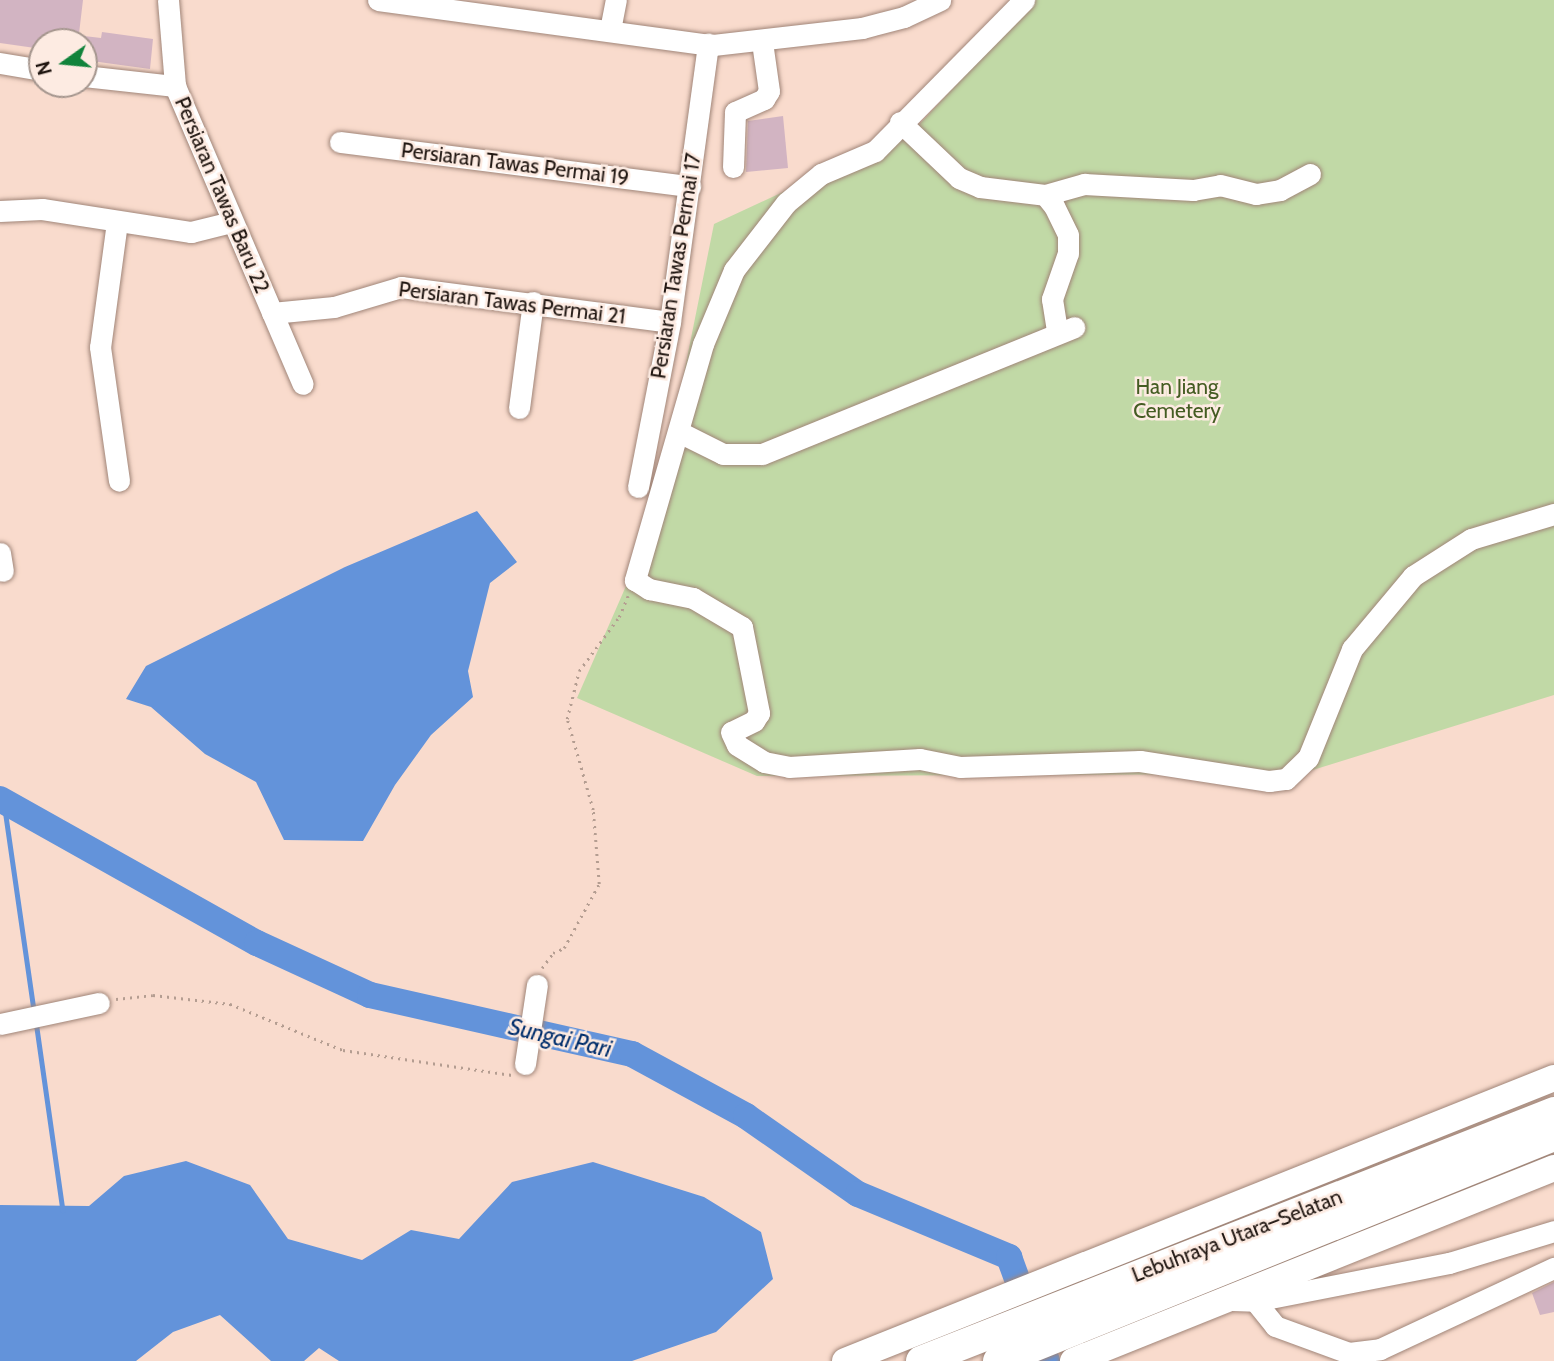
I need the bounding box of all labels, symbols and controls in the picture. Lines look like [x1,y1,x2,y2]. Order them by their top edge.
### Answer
north arrow [28,28,98,98]
text: N [31,59,57,78]
street label: Persiaran Tawas Baru 22 [169,93,275,297]
street label: Persiaran Tawas Permai 19 [400,138,630,190]
street label: Persiaran Tawas Permai 17 [646,151,706,381]
street label: Persiaran Tawas Permai 21 [397,277,627,329]
park label: Han Jiang Cemetery [1133,374,1221,424]
water label: Sungai Pari [506,1013,614,1063]
street label: Lebuhraya Utara–Selatan [1128,1184,1346,1288]

